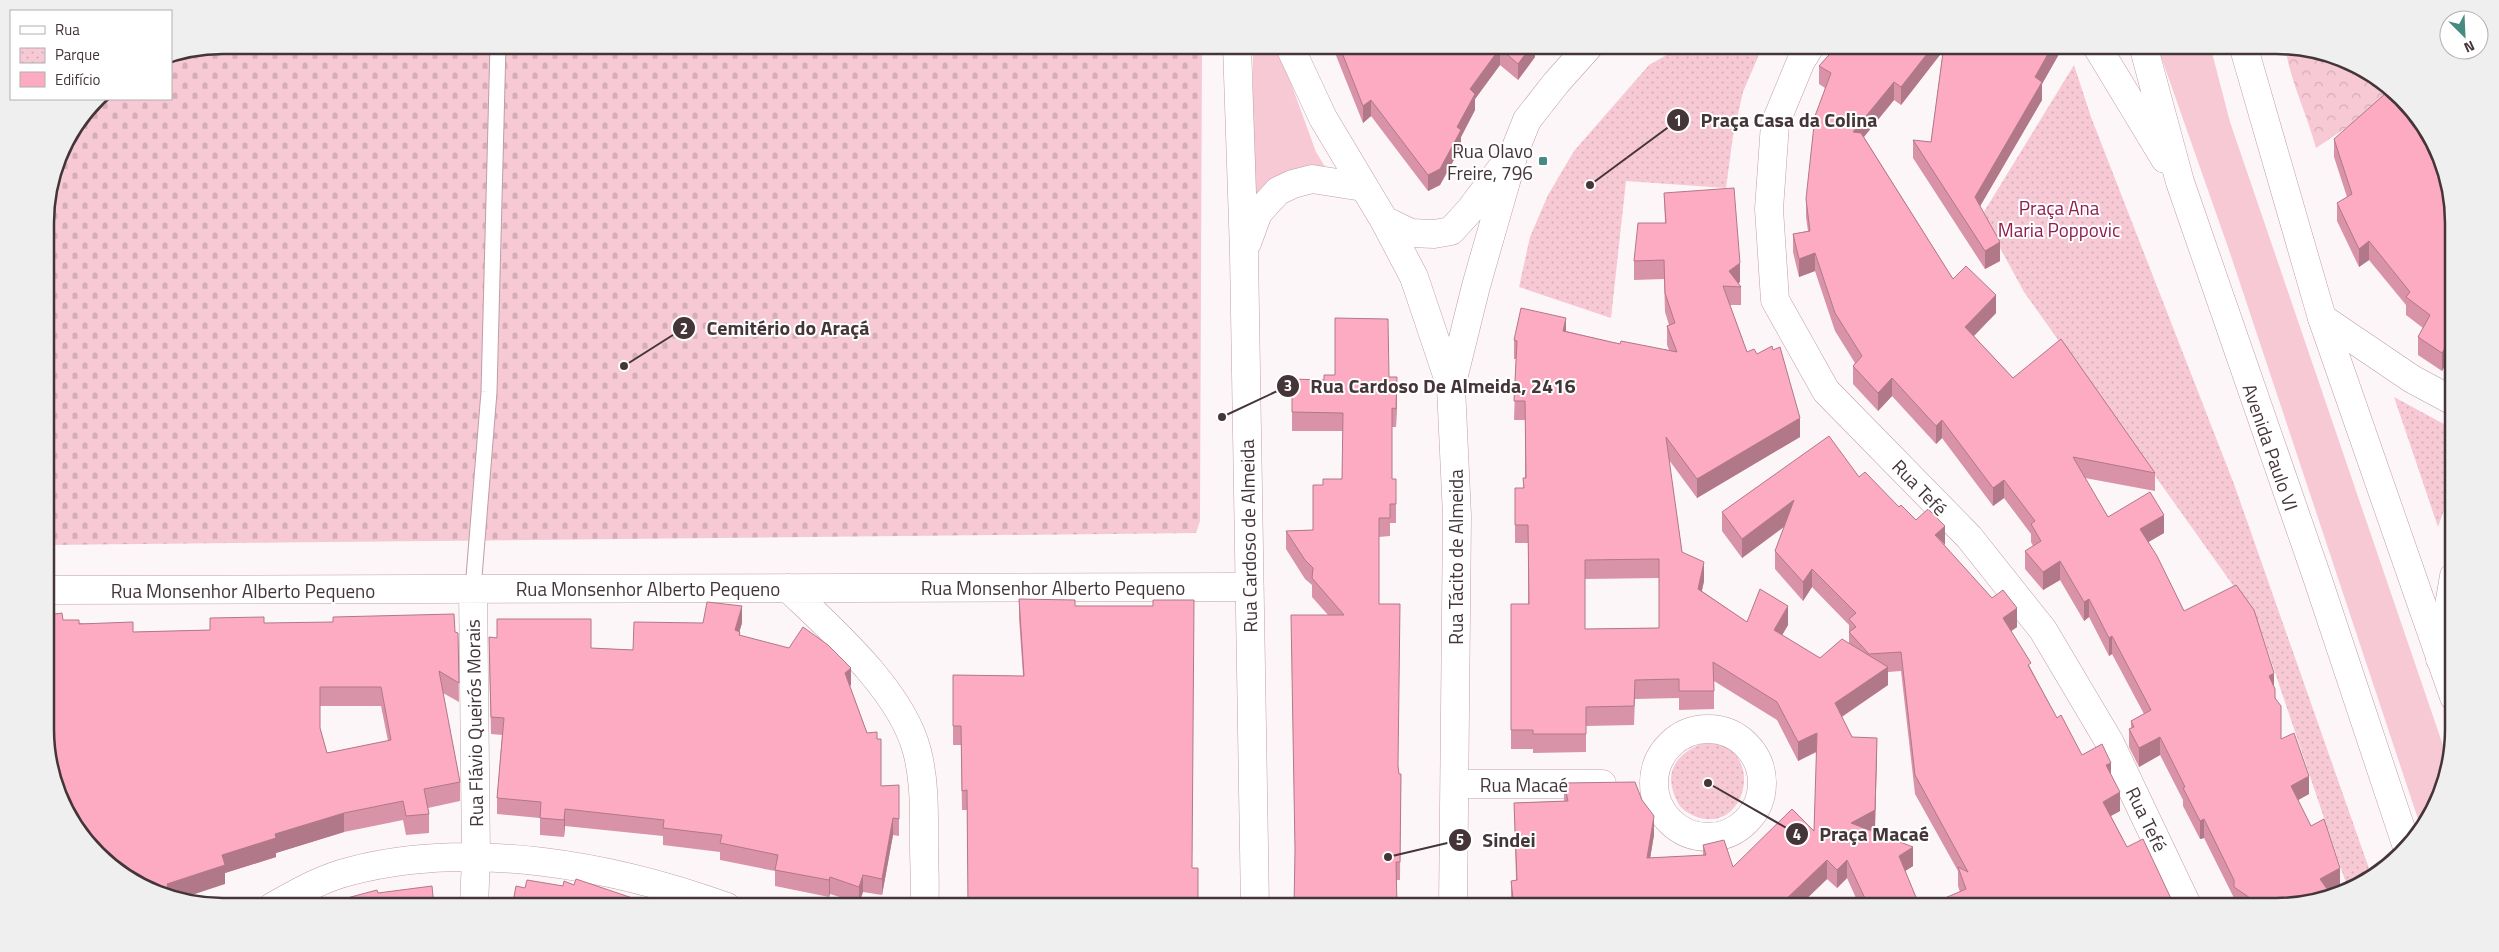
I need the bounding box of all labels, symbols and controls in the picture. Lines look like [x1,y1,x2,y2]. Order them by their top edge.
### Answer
legend [10,10,172,100]
north arrow [2439,10,2489,60]
text: Rua [55,18,80,41]
text: N [2461,36,2478,59]
text: Parque [55,43,100,66]
text: Edifício [55,68,100,91]
callout: Praça Casa da Colina [1665,103,1887,138]
text: Praça Casa da Colina [1701,104,1877,135]
text: 1 [1674,109,1682,132]
place label: Rua Olavo Freire, 796 [1447,136,1533,187]
marker: Rua Olavo Freire, 796 [1537,155,1549,167]
park label: Praça Ana Maria Poppovic [1998,193,2120,244]
callout: Cemitério do Araçá [672,311,880,346]
text: Cemitério do Araçá [707,312,869,343]
text: 2 [680,317,688,340]
callout: Rua Cardoso De Almeida, 2416 [1276,368,1586,403]
text: Rua Cardoso De Almeida, 2416 [1310,370,1576,401]
text: 3 [1284,374,1292,397]
street label: Avenida Paulo VI [2236,380,2306,514]
street label: Rua Cardoso de Almeida [1232,439,1264,633]
street label: Rua Tefé [1886,452,1954,522]
street label: Rua Tácito de Almeida [1441,469,1470,645]
street label: Rua Monsenhor Alberto Pequeno [921,573,1185,602]
street label: Rua Monsenhor Alberto Pequeno [516,574,780,603]
street label: Rua Monsenhor Alberto Pequeno [111,576,375,605]
street label: Rua Flávio Queirós Morais [458,619,490,827]
street label: Rua Macaé [1480,770,1568,799]
street label: Rua Tefé [2119,782,2175,856]
callout: Praça Macaé [1784,817,1939,852]
text: Praça Macaé [1819,818,1929,849]
callout: Sindei [1448,823,1546,858]
text: 4 [1793,823,1801,846]
text: Sindei [1482,824,1536,855]
text: 5 [1456,828,1464,851]

